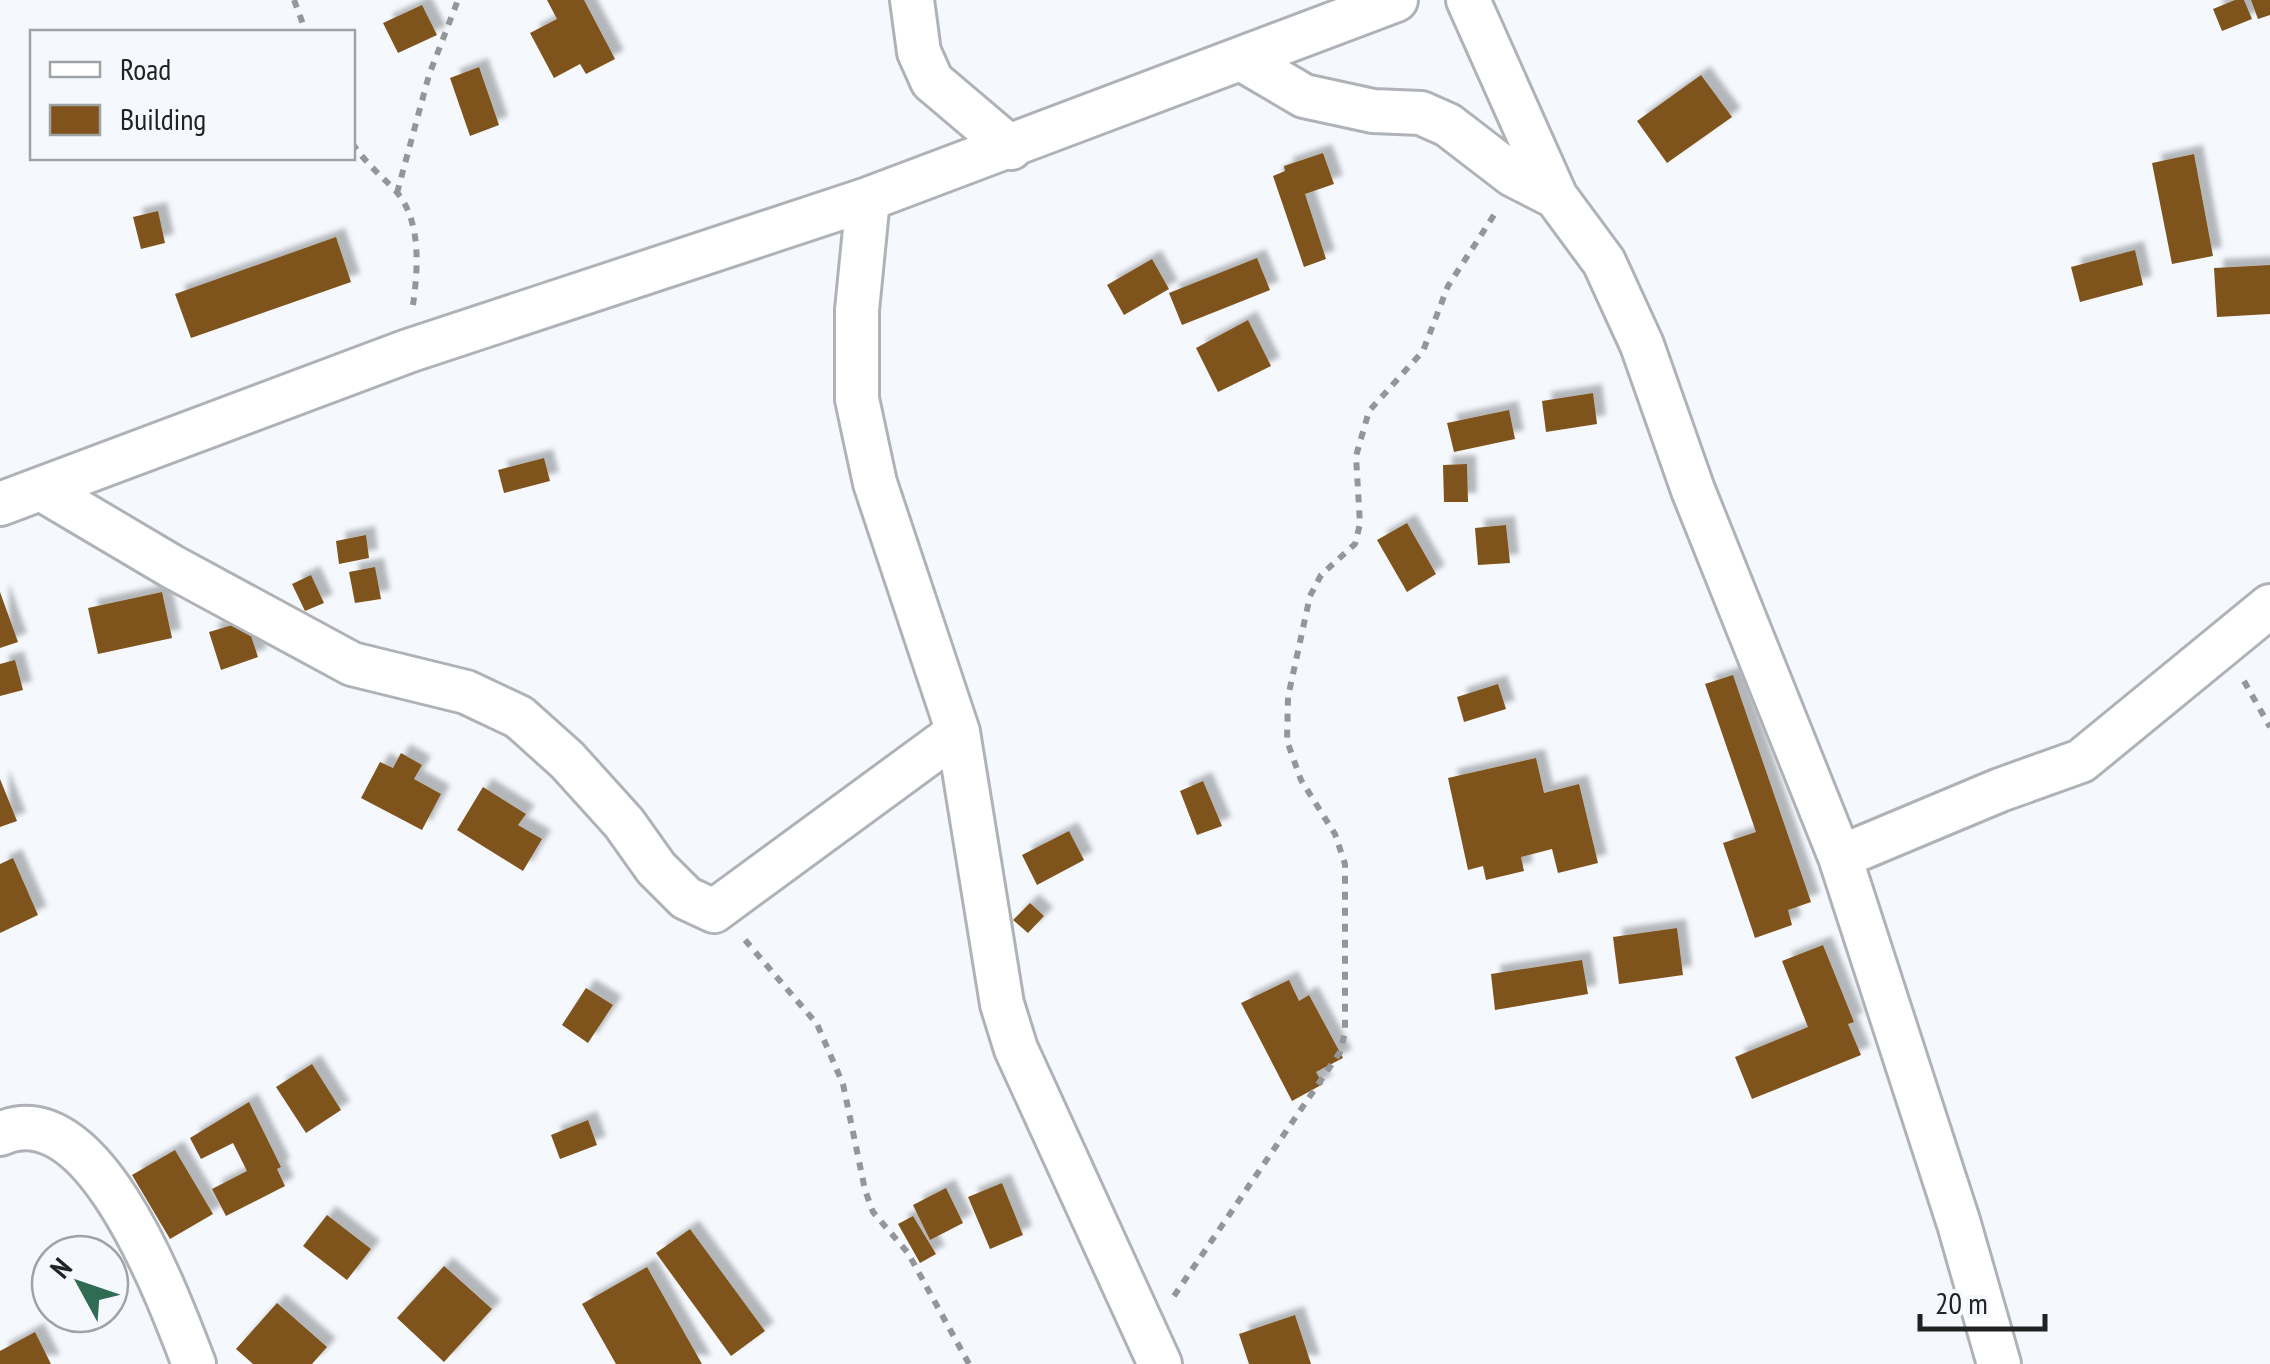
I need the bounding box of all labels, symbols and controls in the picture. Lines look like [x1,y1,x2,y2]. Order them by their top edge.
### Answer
legend [30,30,355,160]
text: Road [120,49,171,88]
text: Building [120,99,206,138]
north arrow [30,1234,130,1334]
text: N [41,1250,79,1285]
scale bar [1920,1269,2045,1331]
text: 20 m [1935,1283,1988,1322]

